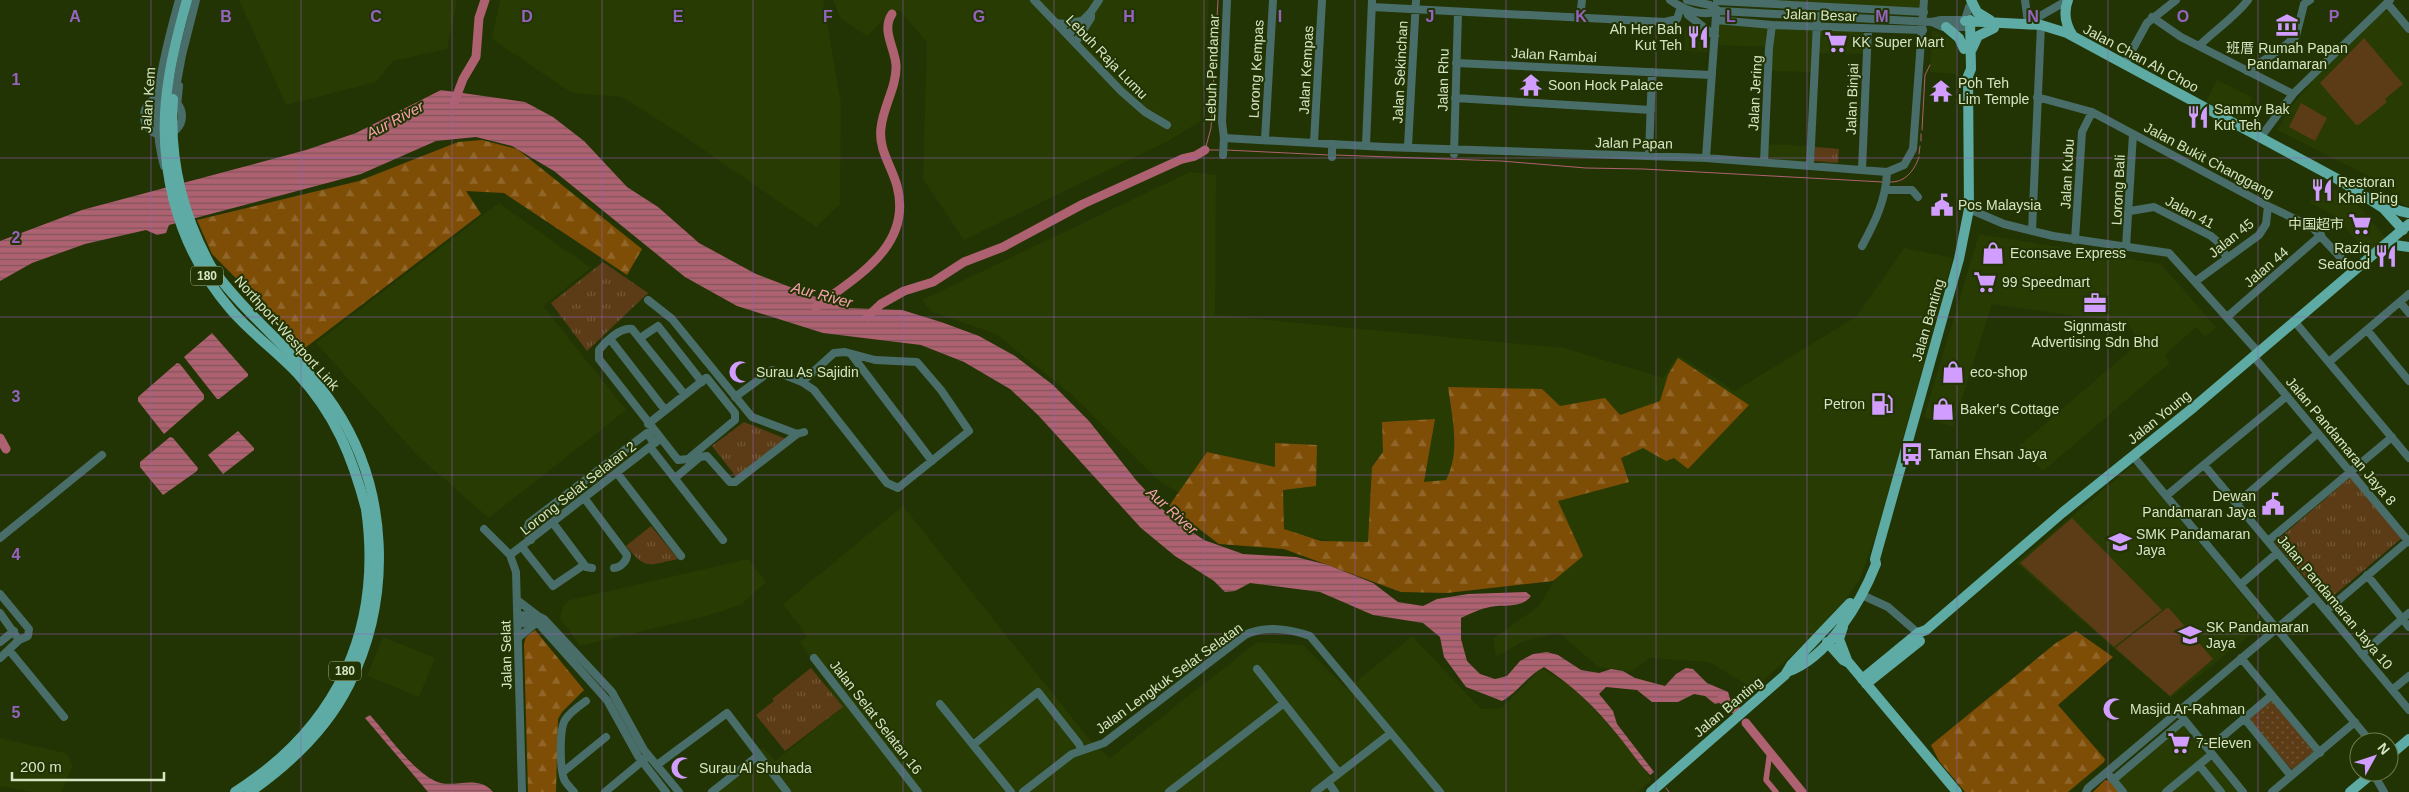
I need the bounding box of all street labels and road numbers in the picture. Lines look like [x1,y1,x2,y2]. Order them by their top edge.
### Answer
street label: Jalan Besar [1783,6,1858,24]
street label: Lebuh Raja Lumu [1063,12,1151,102]
street label: Lebuh Pendamar [1202,14,1222,122]
street label: Lorong Kempas [1245,19,1267,119]
street label: Jalan Sekinchan [1389,20,1411,124]
street label: Jalan Chan Ah Choo [2081,21,2202,95]
street label: Jalan Kempas [1296,25,1316,115]
street label: Jalan Rambai [1511,45,1597,65]
street label: Jalan Rhu [1434,48,1452,112]
street label: Jalan Jering [1745,55,1765,131]
street label: Jalan Binjai [1843,63,1861,135]
street label: Jalan Kem [138,66,158,134]
street label: Jalan Bukit Changgang [2141,119,2277,201]
street label: Jalan Papan [1595,134,1673,152]
street label: Jalan Kubu [2057,139,2077,209]
street label: Lorong Bali [2108,154,2128,226]
street label: Jalan 41 [2163,193,2217,232]
street label: Jalan 45 [2205,215,2257,261]
street label: Jalan 44 [2241,243,2291,290]
road number: 180 [191,266,223,286]
street label: Northport-Westport Link [231,273,343,394]
street label: Jalan Banting [1909,277,1947,363]
street label: Jalan Pandamaran Jaya 8 [2283,374,2400,509]
street label: Jalan Young [2124,387,2194,447]
street label: Lorong Selat Selatan 2 [517,438,639,538]
street label: Jalan Pandamaran Jaya 10 [2274,532,2396,673]
street label: Jalan Lengkuk Selat Selatan [1093,619,1245,737]
street label: Jalan Selat [497,620,515,690]
street label: Jalan Selat Selatan 16 [827,657,926,777]
road number: 180 [329,661,361,680]
street label: Jalan Banting [1690,674,1766,740]

